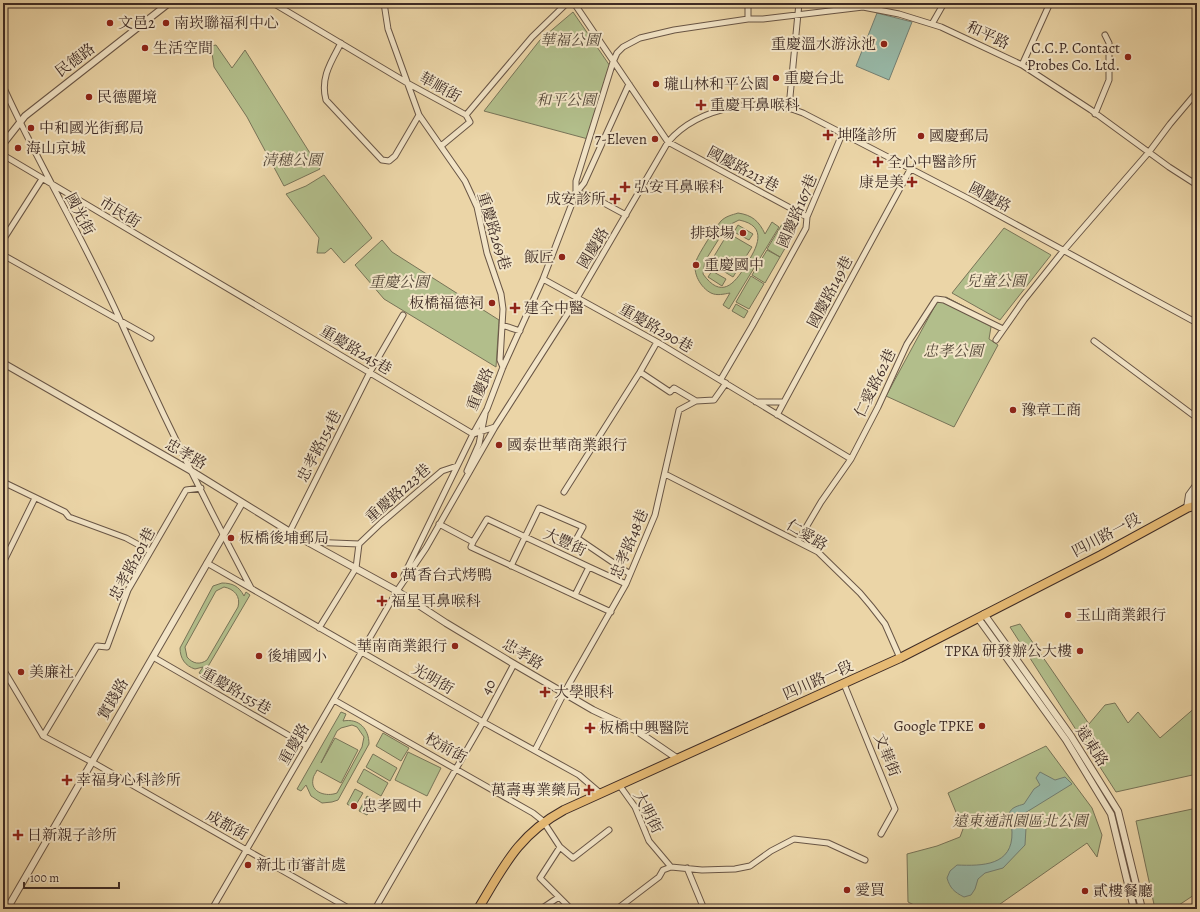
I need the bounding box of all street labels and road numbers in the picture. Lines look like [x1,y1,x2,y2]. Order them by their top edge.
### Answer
street label: 和平路 [963,16,1013,54]
street label: 民德路 [51,38,99,82]
street label: 華順街 [415,67,465,107]
street label: 國慶路213巷 [704,142,782,196]
street label: 國慶路167巷 [772,171,822,251]
street label: 國慶路 [965,178,1015,216]
street label: 國光街 [61,189,99,239]
street label: 重慶路269巷 [473,189,515,273]
street label: 市民街 [96,192,144,232]
street label: 國慶路 [573,224,613,272]
street label: 國慶路149巷 [803,253,857,331]
street label: 重慶路290巷 [616,299,696,357]
street label: 重慶路245巷 [316,321,396,379]
street label: 仁愛路62巷 [850,345,900,421]
street label: 重慶路 [462,364,498,414]
street label: 忠孝路154巷 [292,407,346,485]
street label: 忠孝路 [162,434,210,474]
street label: 重慶路223巷 [361,459,435,527]
street label: 忠孝路48巷 [605,506,653,582]
street label: 四川路一段 [1068,509,1144,561]
street label: 仁愛路 [783,515,831,555]
street label: 大豐街 [540,523,590,561]
street label: 忠孝路201巷 [104,524,160,604]
street label: 忠孝路 [499,634,547,674]
street label: 四川路一段 [780,656,856,704]
street label: 光明街 [409,659,457,699]
street label: 重慶路155巷 [197,663,275,719]
street label: 實踐路 [93,675,133,723]
street label: 40 [476,676,500,698]
street label: 重慶路 [274,720,314,768]
street label: 遠東路 [1071,722,1113,770]
street label: 校前街 [421,728,471,768]
street label: 文華街 [869,730,905,780]
street label: 大明街 [629,787,667,837]
street label: 成都街 [202,805,252,845]

